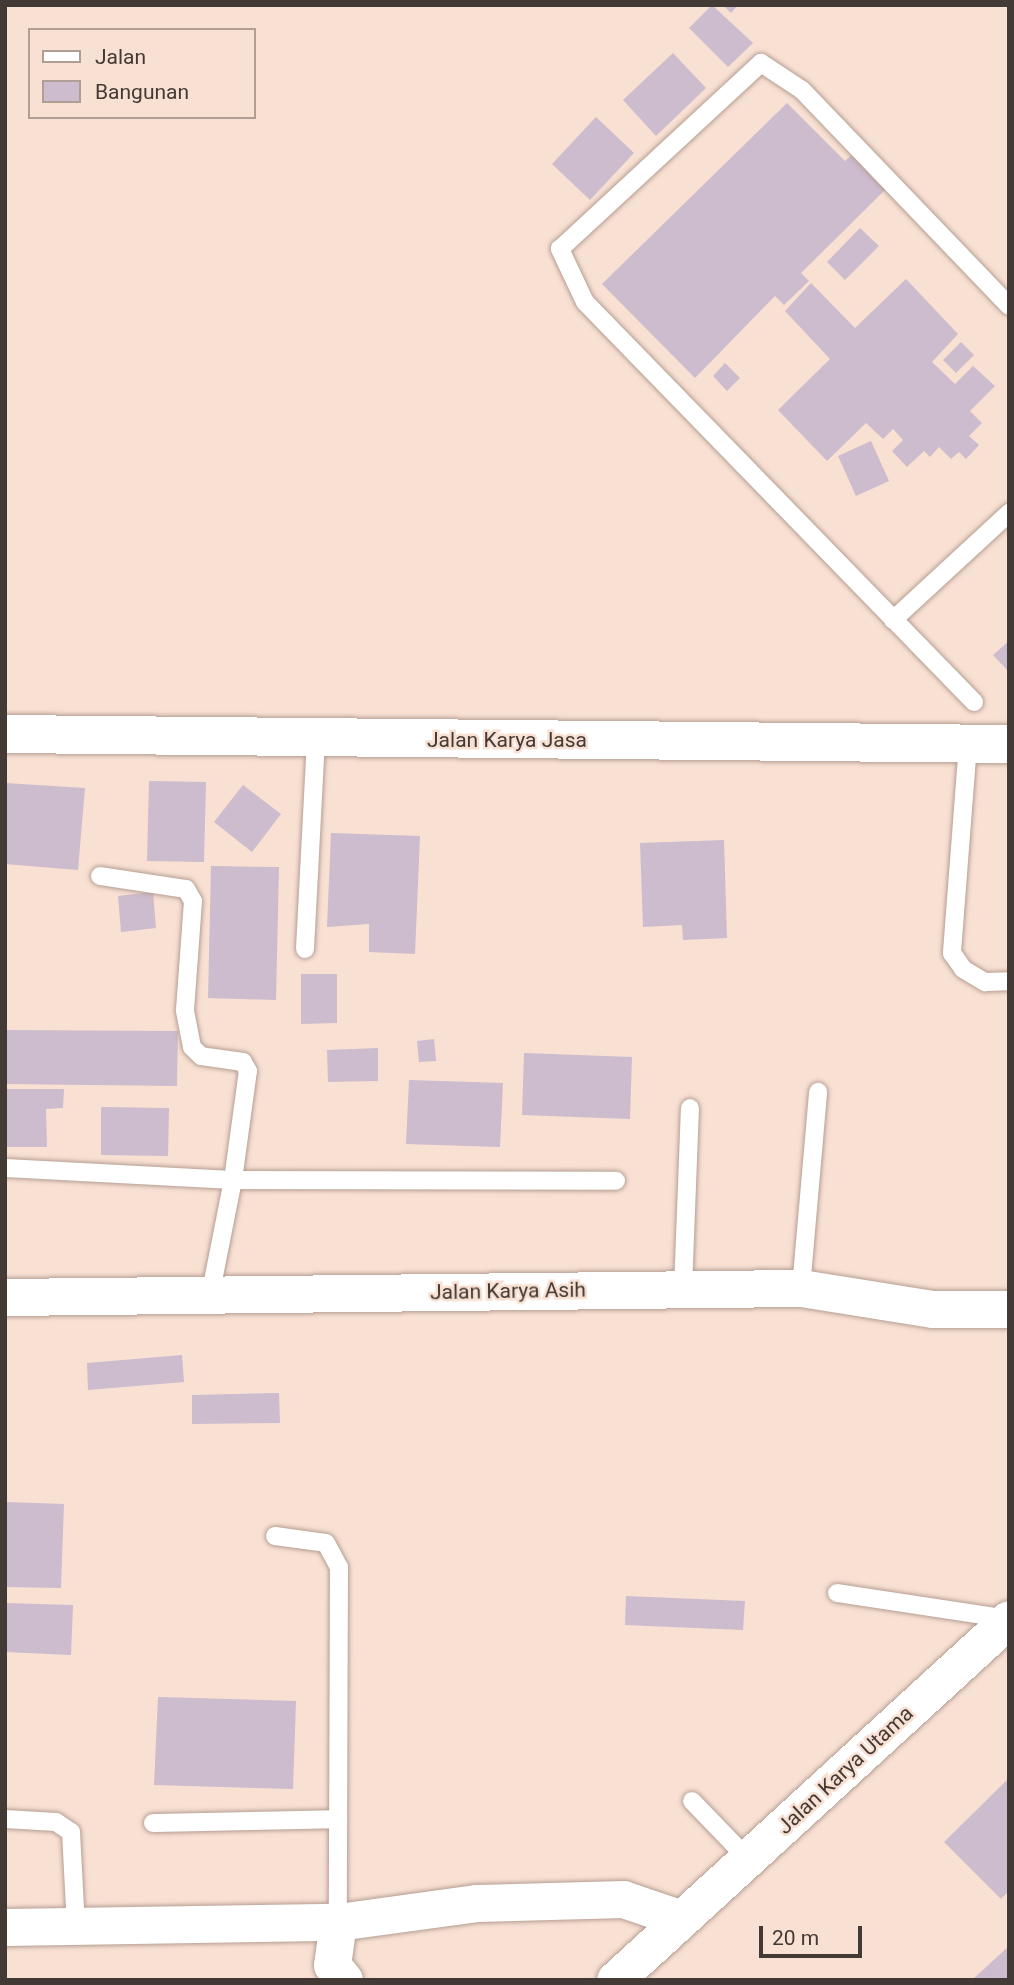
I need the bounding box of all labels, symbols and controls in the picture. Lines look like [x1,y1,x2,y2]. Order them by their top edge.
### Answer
legend [28,28,256,119]
text: Jalan [95,45,146,69]
text: Bangunan [95,80,189,104]
street label: Jalan Karya Jasa [427,727,587,753]
street label: Jalan Karya Asih [430,1277,586,1305]
street label: Jalan Karya Utama [772,1701,918,1839]
scale bar [762,1912,865,1956]
text: 20 m [772,1926,819,1950]

